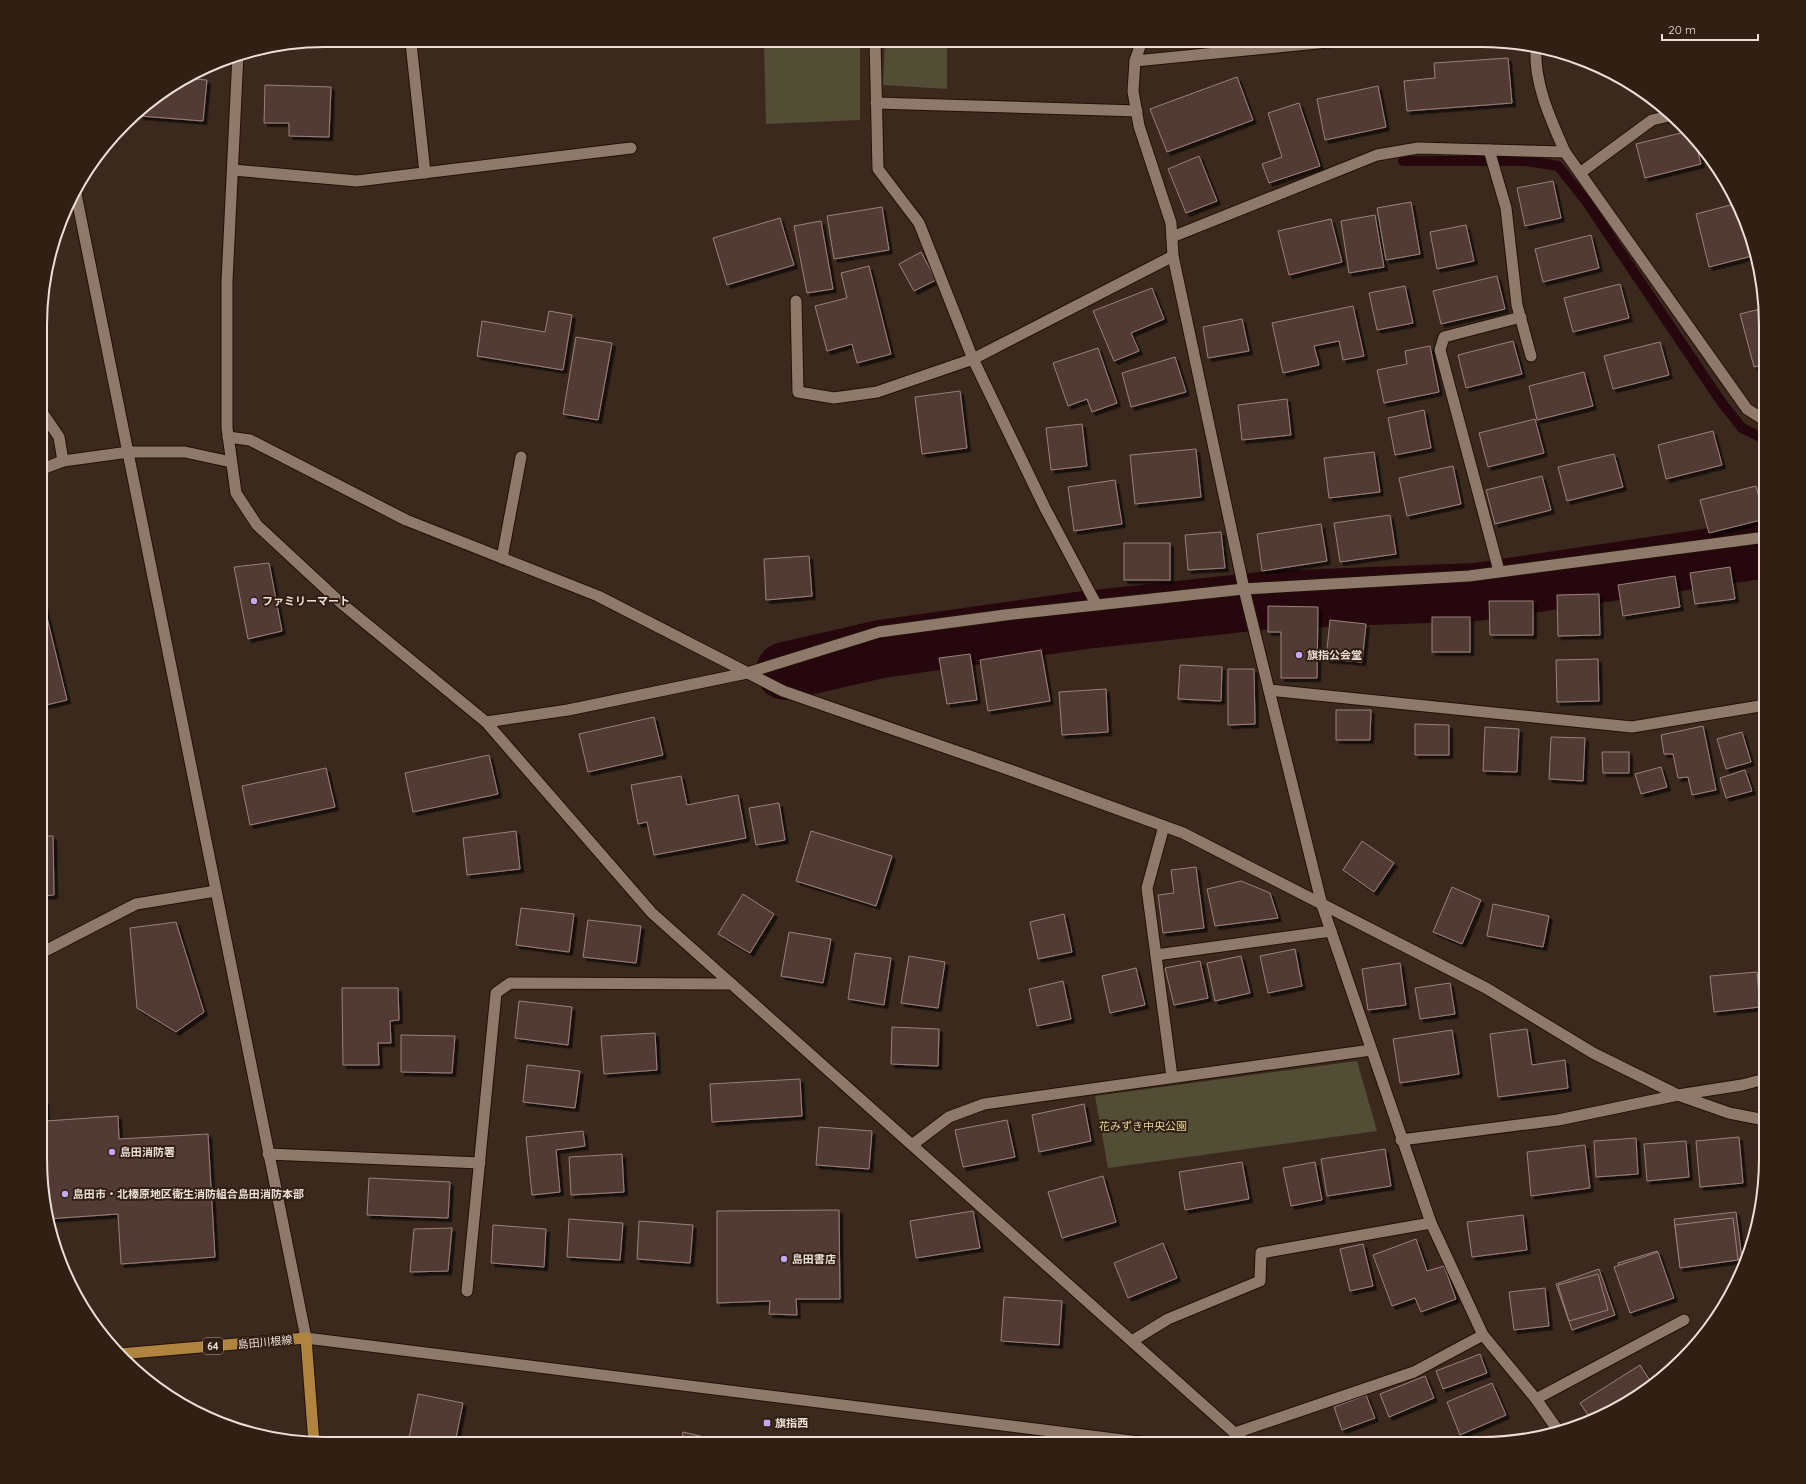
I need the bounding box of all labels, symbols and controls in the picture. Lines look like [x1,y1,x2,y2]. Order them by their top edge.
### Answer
scale bar [1662,16,1758,42]
text: 20 m [1668,22,1696,37]
place label: ファミリーマート [262,594,350,608]
marker: ファミリーマート [249,596,259,606]
place label: 旗指公会堂 [1307,648,1362,662]
marker: 旗指公会堂 [1294,650,1304,660]
park label: 花みずき中央公園 [1099,1119,1187,1133]
place label: 島田消防署 [120,1145,175,1159]
marker: 島田消防署 [107,1147,117,1157]
place label: 島田市・北榛原地区衛生消防組合島田消防本部 [73,1187,304,1201]
marker: 島田市・北榛原地区衛生消防組合島田消防本部 [60,1189,70,1199]
place label: 島田書店 [792,1252,836,1266]
marker: 島田書店 [779,1254,789,1264]
street label: 島田川根線 [237,1333,293,1351]
road number: 64 [203,1338,223,1354]
place label: 旗指西 [775,1416,808,1430]
marker: 旗指西 [762,1418,772,1428]

